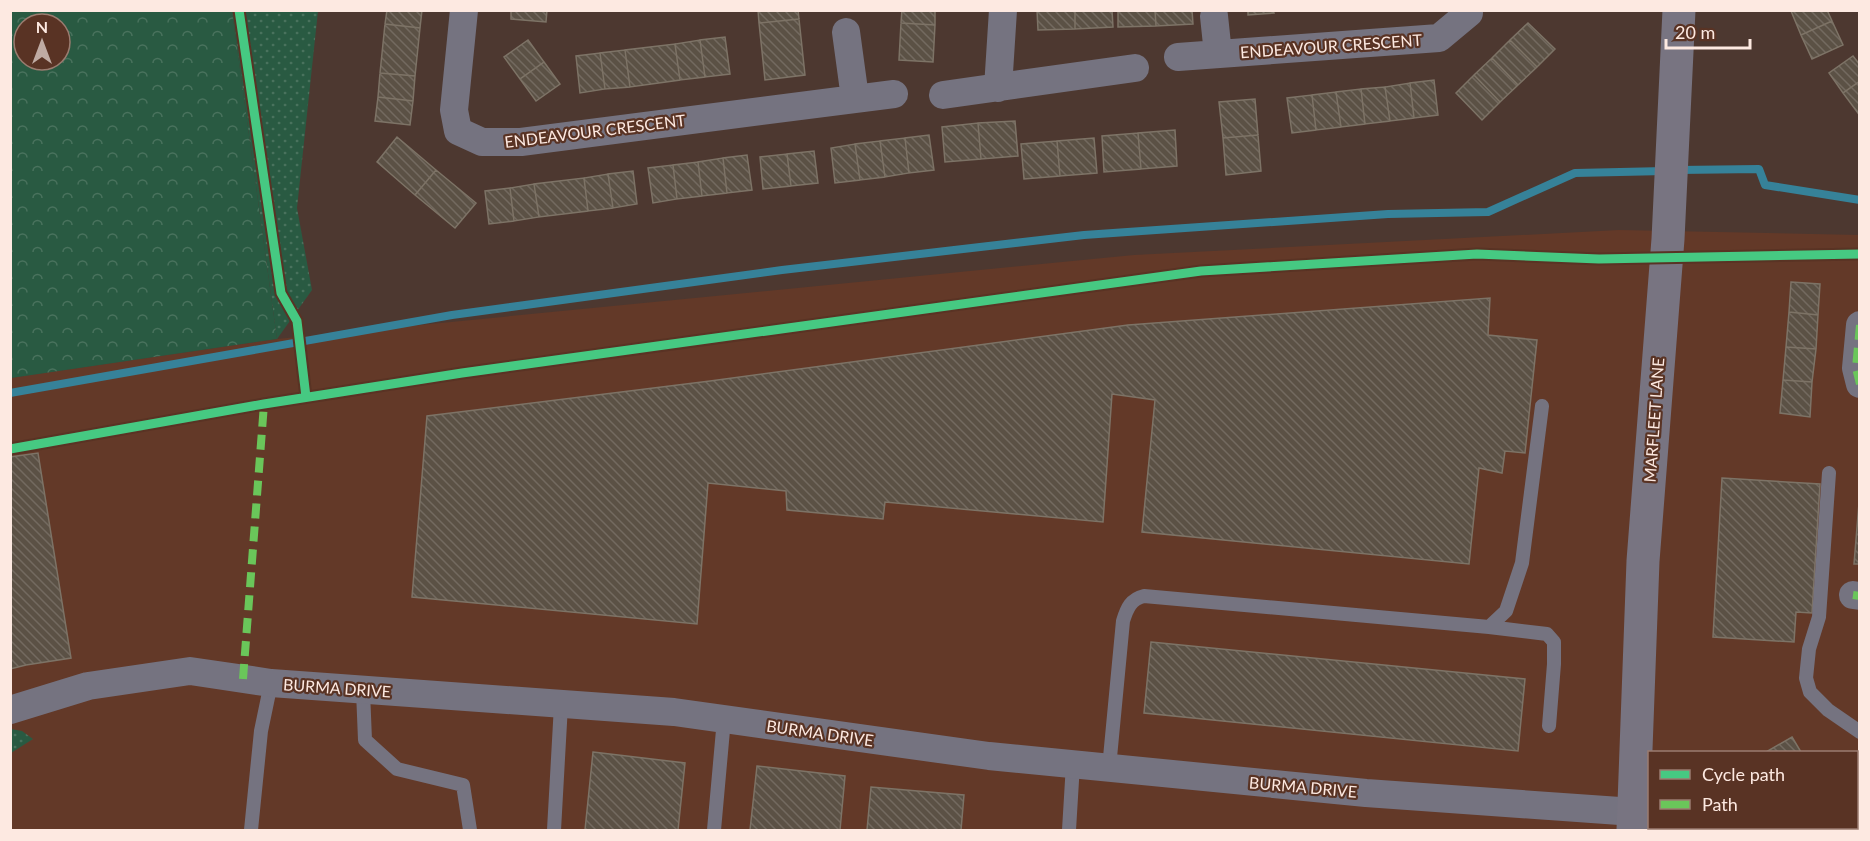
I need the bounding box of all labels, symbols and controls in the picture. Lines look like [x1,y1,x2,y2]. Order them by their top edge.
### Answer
north arrow [12,12,72,72]
scale bar [1666,12,1750,50]
text: N [36,17,48,36]
text: 20 m [1675,21,1715,43]
street label: ENDEAVOUR CRESCENT [1239,30,1423,61]
street label: ENDEAVOUR CRESCENT [503,110,687,151]
street label: MARFLEET LANE [1640,357,1667,483]
street label: BURMA DRIVE [282,674,392,701]
street label: BURMA DRIVE [765,716,875,749]
legend [1648,751,1858,829]
text: Cycle path [1702,763,1785,785]
street label: BURMA DRIVE [1248,772,1358,801]
text: Path [1702,793,1738,815]

